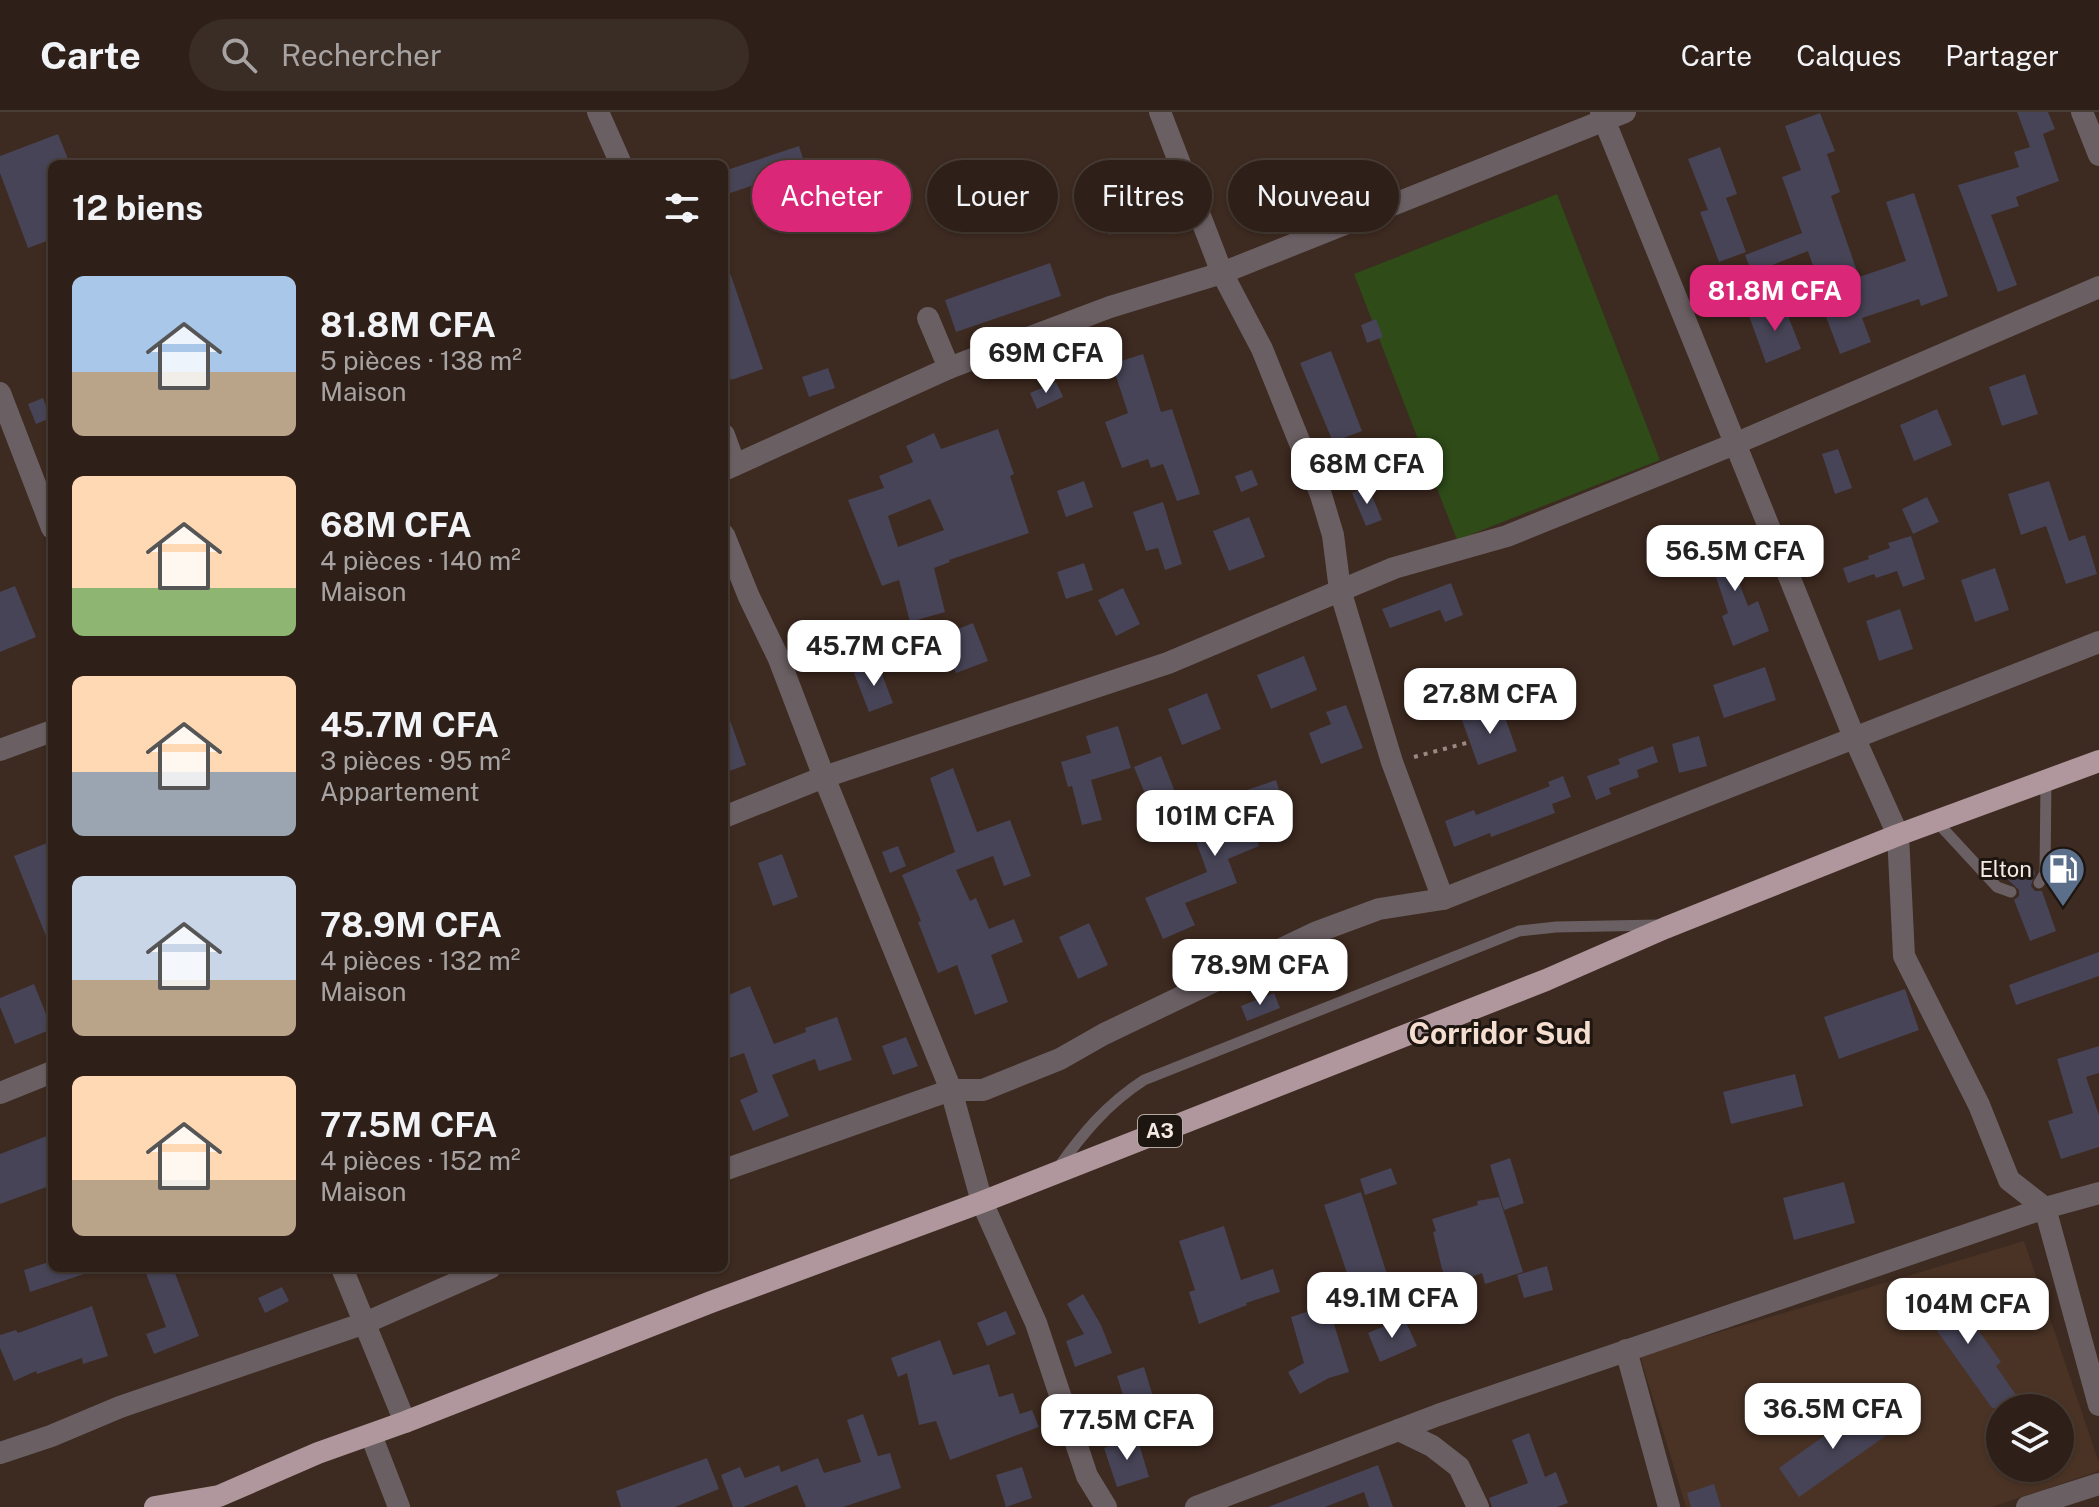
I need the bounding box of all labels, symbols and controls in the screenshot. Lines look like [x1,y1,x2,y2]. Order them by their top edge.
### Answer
search box [189,19,749,91]
text: Carte [40,33,141,78]
icon: search [217,33,261,77]
text: Rechercher [281,37,442,73]
text: Carte [1681,39,1752,72]
text: Calques [1796,39,1901,72]
text: Partager [1945,39,2059,72]
chip: Acheter [752,160,911,232]
chip: Louer [927,160,1058,232]
chip: Filtres [1074,160,1212,232]
chip: Nouveau [1228,160,1399,232]
icon: filters [660,186,704,230]
text: 12 biens [72,188,203,228]
pin: 81.8M CFA [1683,265,1867,333]
text: 81.8M CFA [1708,275,1842,306]
text: 81.8M CFA [320,305,496,345]
icon: home [136,308,232,404]
pin: 69M CFA [972,327,1120,395]
text: 69M CFA [988,337,1104,368]
text: 5 pièces · 138 m² [320,345,522,376]
text: Maison [320,376,407,407]
pin: 68M CFA [1293,438,1441,506]
text: 68M CFA [1309,448,1425,479]
text: 68M CFA [320,505,472,545]
icon: home [136,508,232,604]
pin: 56.5M CFA [1643,525,1827,593]
text: 56.5M CFA [1665,535,1805,566]
text: 4 pièces · 140 m² [320,545,521,576]
text: Maison [320,576,407,607]
pin: 45.7M CFA [782,620,966,688]
text: 45.7M CFA [806,630,942,661]
pin: 27.8M CFA [1398,668,1582,736]
text: 27.8M CFA [1422,678,1558,709]
text: 45.7M CFA [320,705,499,745]
icon: home [136,708,232,804]
text: 3 pièces · 95 m² [320,745,511,776]
text: Appartement [320,776,480,807]
pin: 101M CFA [1132,790,1298,858]
text: 101M CFA [1155,800,1275,831]
fuel station icon: Elton [2039,845,2087,908]
place label: Elton [1979,856,2032,882]
text: 78.9M CFA [320,905,502,945]
icon: home [136,908,232,1004]
pin: 78.9M CFA [1168,939,1352,1007]
text: 4 pièces · 132 m² [320,945,520,976]
text: 78.9M CFA [1190,949,1330,980]
text: Maison [320,976,407,1007]
district label: Corridor Sud [1408,1015,1592,1051]
text: 77.5M CFA [320,1105,498,1145]
icon: home [136,1108,232,1204]
road number: A3 [1138,1115,1182,1147]
text: 4 pièces · 152 m² [320,1145,521,1176]
text: Maison [320,1176,407,1207]
pin: 49.1M CFA [1300,1272,1484,1340]
pin: 104M CFA [1885,1278,2051,1346]
text: 49.1M CFA [1325,1282,1459,1313]
text: 104M CFA [1905,1288,2031,1319]
pin: 36.5M CFA [1741,1383,1925,1451]
text: 36.5M CFA [1763,1393,1903,1424]
pin: 77.5M CFA [1035,1394,1219,1462]
map controls [1986,1394,2074,1482]
button: layers [1986,1394,2074,1482]
text: 77.5M CFA [1059,1404,1195,1435]

